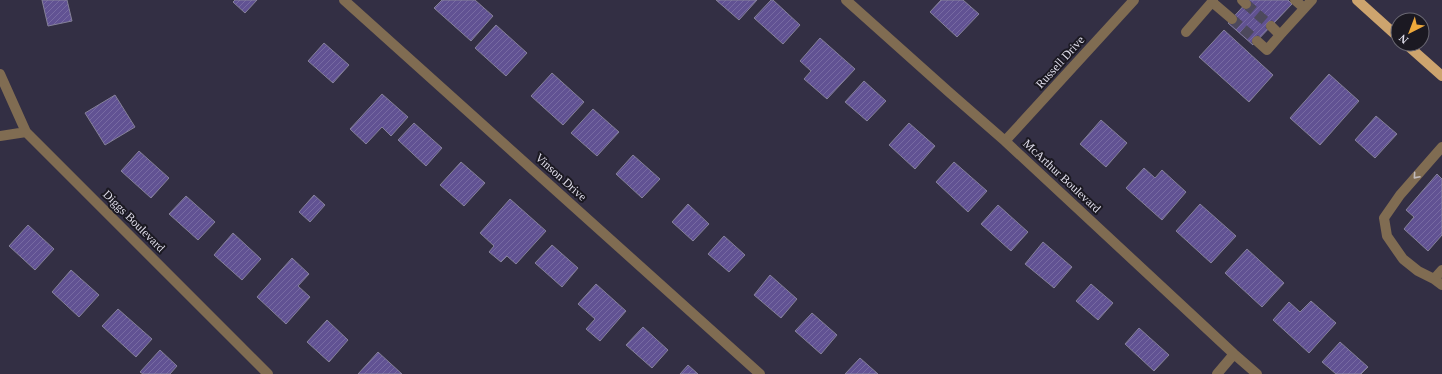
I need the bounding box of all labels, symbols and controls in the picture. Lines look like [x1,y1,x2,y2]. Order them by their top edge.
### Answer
north arrow [1390,12,1430,52]
text: N [1396,32,1410,47]
street label: Russell Drive [1033,33,1087,91]
street label: McArthur Boulevard [1020,136,1104,216]
street label: Vinson Drive [532,150,590,204]
one-way arrow [1414,172,1421,179]
street label: Diggs Boulevard [100,187,168,255]

